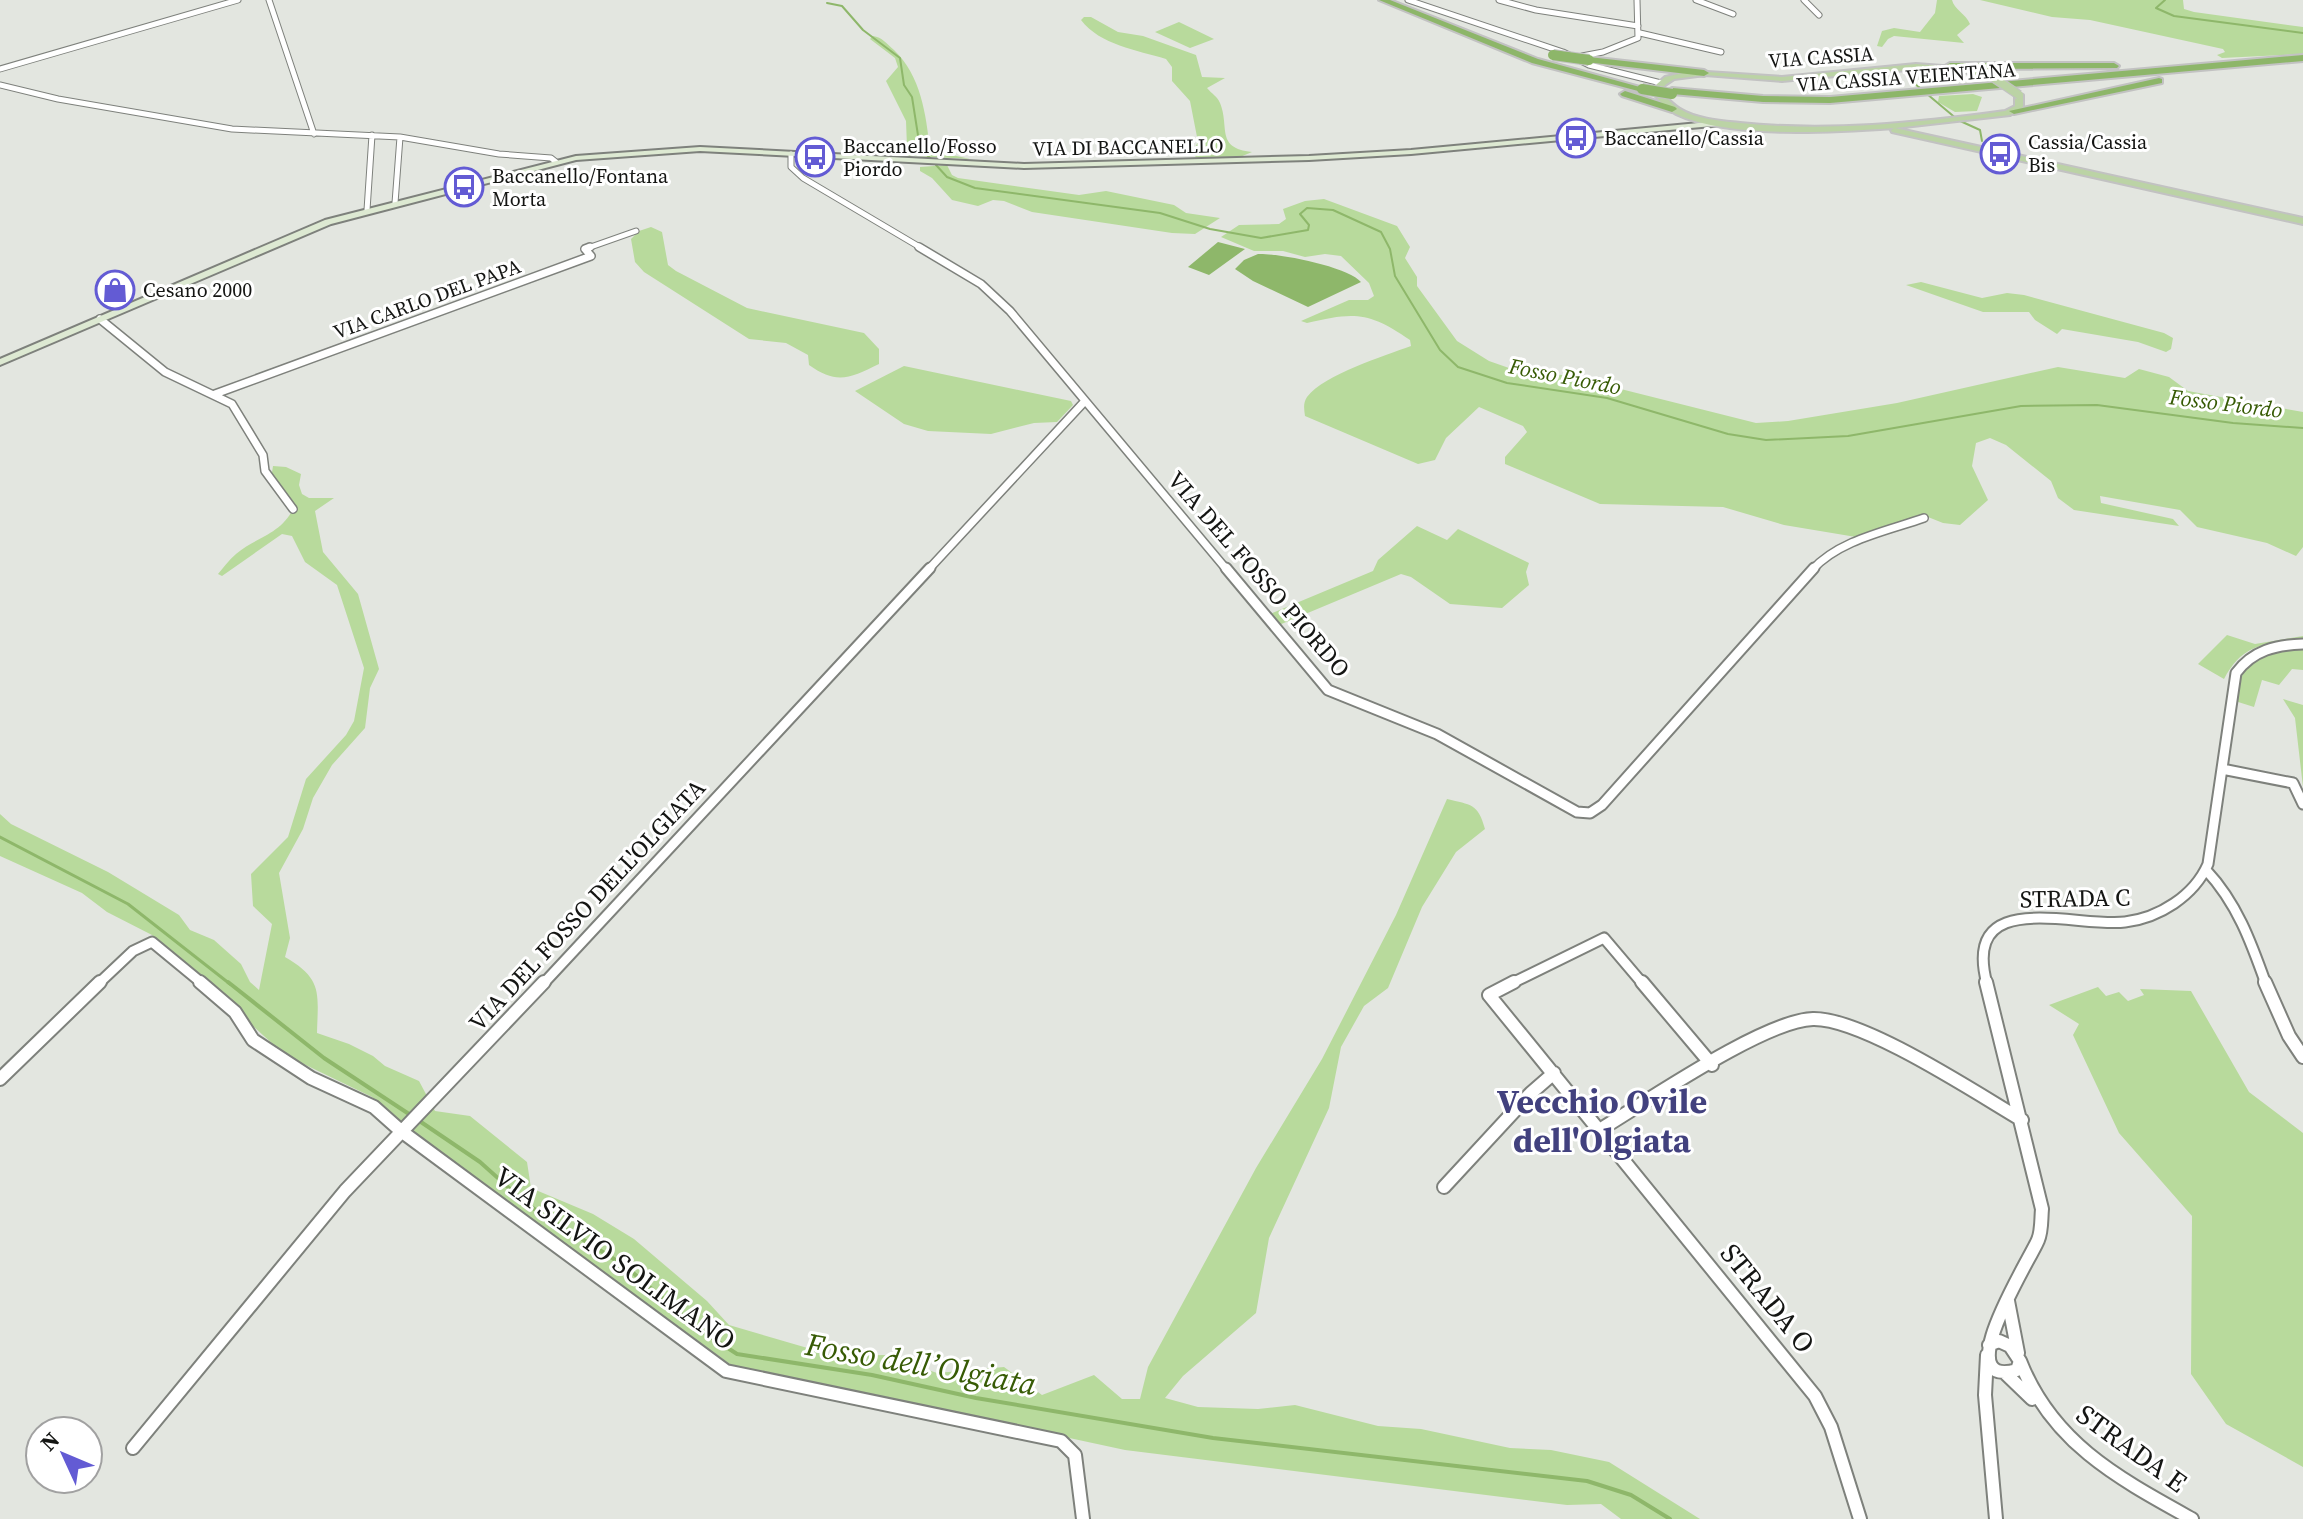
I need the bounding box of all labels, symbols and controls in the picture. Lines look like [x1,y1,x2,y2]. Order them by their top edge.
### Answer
street label: VIA CASSIA [1767,39,1875,75]
street label: VIA CASSIA VEIENTANA [1795,55,2018,99]
bus stop icon: Baccanello/Cassia [1555,117,1597,159]
place label: Baccanello/Cassia [1604,124,1765,152]
place label: Cassia/Cassia Bis [2028,128,2148,179]
street label: VIA DI BACCANELLO [1032,131,1224,163]
place label: Baccanello/Fosso Piordo [843,132,997,183]
bus stop icon: Cassia/Cassia Bis [1979,133,2021,175]
bus stop icon: Baccanello/Fosso Piordo [794,136,836,178]
place label: Baccanello/Fontana Morta [492,162,669,213]
bus stop icon: Baccanello/Fontana Morta [443,166,485,208]
street label: VIA CARLO DEL PAPA [329,252,525,346]
shop icon: Cesano 2000 [94,269,136,311]
place label: Cesano 2000 [143,276,252,304]
water label: Fosso Piordo [1505,350,1624,402]
water label: Fosso Piordo [2167,381,2284,425]
street label: VIA DEL FOSSO PIORDO [1160,464,1358,684]
street label: VIA DEL FOSSO DELL'OLGIATA [461,772,713,1038]
street label: STRADA C [2020,881,2130,915]
district label: Vecchio Ovile dell'Olgiata [1497,1078,1707,1163]
street label: VIA SILVIO SOLIMANO [486,1157,744,1359]
street label: STRADA O [1712,1235,1824,1361]
water label: Fosso dell’Olgiata [801,1322,1040,1406]
street label: STRADA E [2069,1395,2195,1501]
north arrow [24,1415,104,1495]
text: N [33,1425,66,1457]

